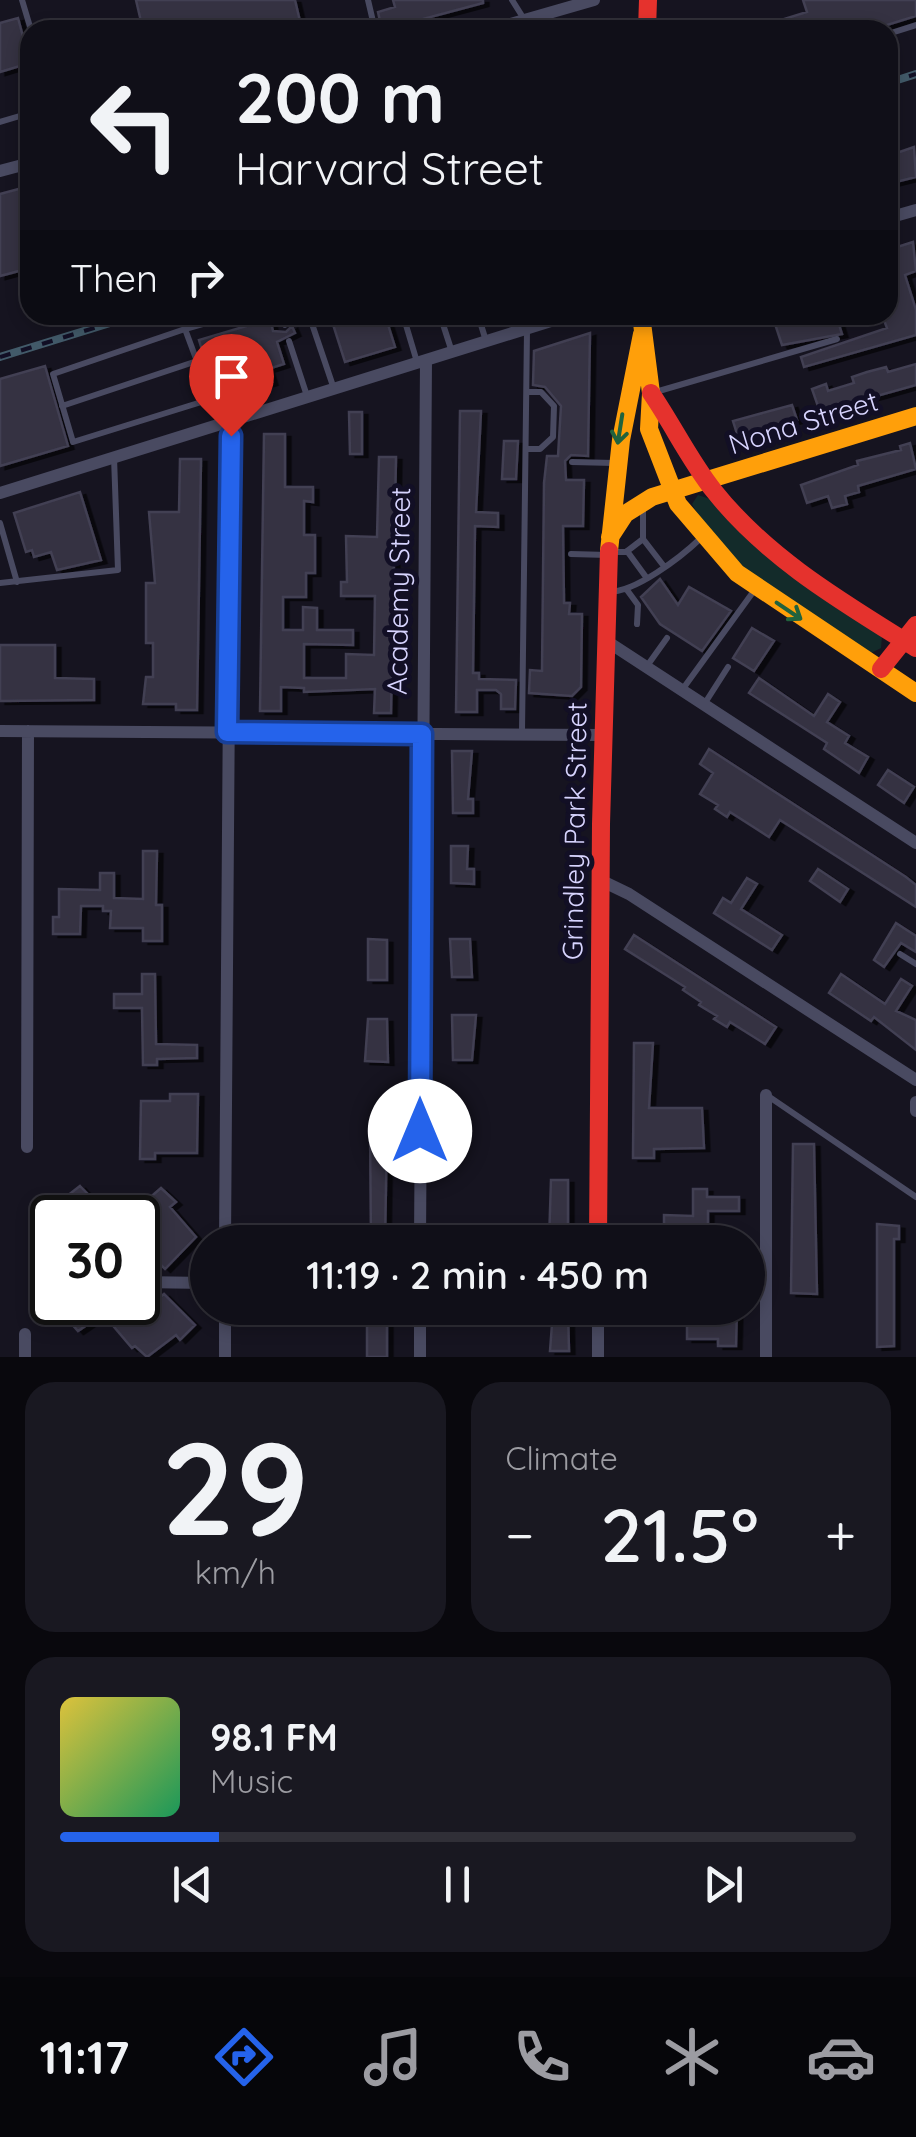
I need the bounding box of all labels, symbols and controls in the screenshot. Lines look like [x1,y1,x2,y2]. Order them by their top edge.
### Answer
text: 200 m [235,53,445,141]
icon: left [70,60,200,190]
text: Harvard Street [235,140,544,196]
icon: right [178,250,233,305]
text: Then [70,254,158,302]
pin [189,334,274,437]
icon: arrive [204,349,259,404]
street label: Nona Street [724,383,882,461]
one-way arrow [611,412,629,445]
street label: Academy Street [379,487,417,695]
one-way arrow [775,600,803,621]
street label: Grindley Park Street [554,702,594,960]
position arrow [368,1079,472,1183]
speed limit sign: 30 [30,1195,160,1325]
text: 11:19 · 2 min · 450 m [306,1251,649,1299]
text: 29 [161,1405,309,1568]
text: Climate [506,1438,618,1478]
text: 21.5° [600,1487,759,1581]
text: − [506,1500,534,1569]
text: + [825,1500,856,1569]
text: km/h [195,1552,276,1592]
text: 98.1 FM [210,1713,338,1761]
text: Music [210,1761,293,1801]
icon: previous [165,1857,220,1912]
icon: pause [430,1857,485,1912]
icon: next [696,1857,751,1912]
icon: directions [209,2022,279,2092]
icon: music [358,2022,428,2092]
icon: phone [507,2022,577,2092]
icon: climate [657,2022,727,2092]
icon: car [806,2022,876,2092]
text: 11:17 [40,2029,129,2085]

